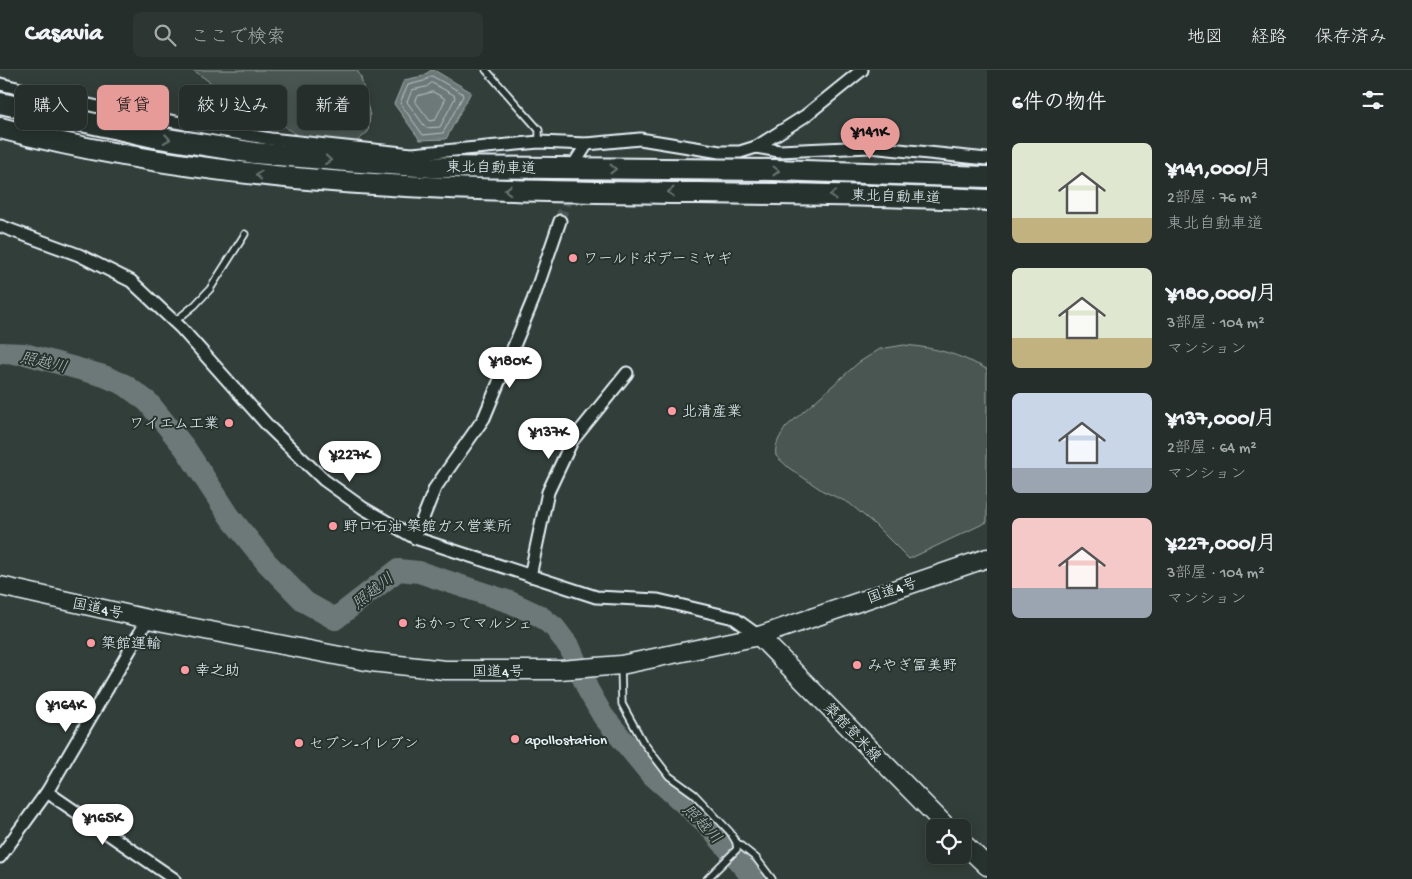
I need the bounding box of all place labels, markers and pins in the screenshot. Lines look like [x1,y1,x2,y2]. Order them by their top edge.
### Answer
pin: ¥141K [835,118,905,160]
place label: ワールドボデーミヤギ [583,251,732,269]
marker: ワールドボデーミヤギ [567,252,579,264]
pin: ¥180K [475,346,545,389]
place label: 北清産業 [682,403,742,422]
marker: 北清産業 [666,405,678,417]
place label: ワイエム工業 [129,416,219,434]
marker: ワイエム工業 [223,417,235,429]
pin: ¥137K [514,418,584,460]
pin: ¥227K [315,440,385,483]
place label: 野口石油 築館ガス営業所 [343,518,512,537]
marker: 野口石油 築館ガス営業所 [327,520,339,532]
place label: おかってマルシェ [413,616,533,634]
marker: おかってマルシェ [397,617,409,629]
place label: 築館運輸 [101,635,161,654]
marker: 築館運輸 [85,637,97,649]
place label: みやぎ冨美野 [867,658,957,676]
marker: みやぎ冨美野 [851,659,863,671]
place label: 幸之助 [195,662,240,681]
marker: 幸之助 [179,664,191,676]
pin: ¥164K [31,690,101,733]
place label: apollostation [525,732,607,750]
marker: apollostation [509,733,521,745]
place label: セブン-イレブン [309,736,419,754]
marker: セブン-イレブン [293,737,305,749]
pin: ¥165K [68,804,138,846]

